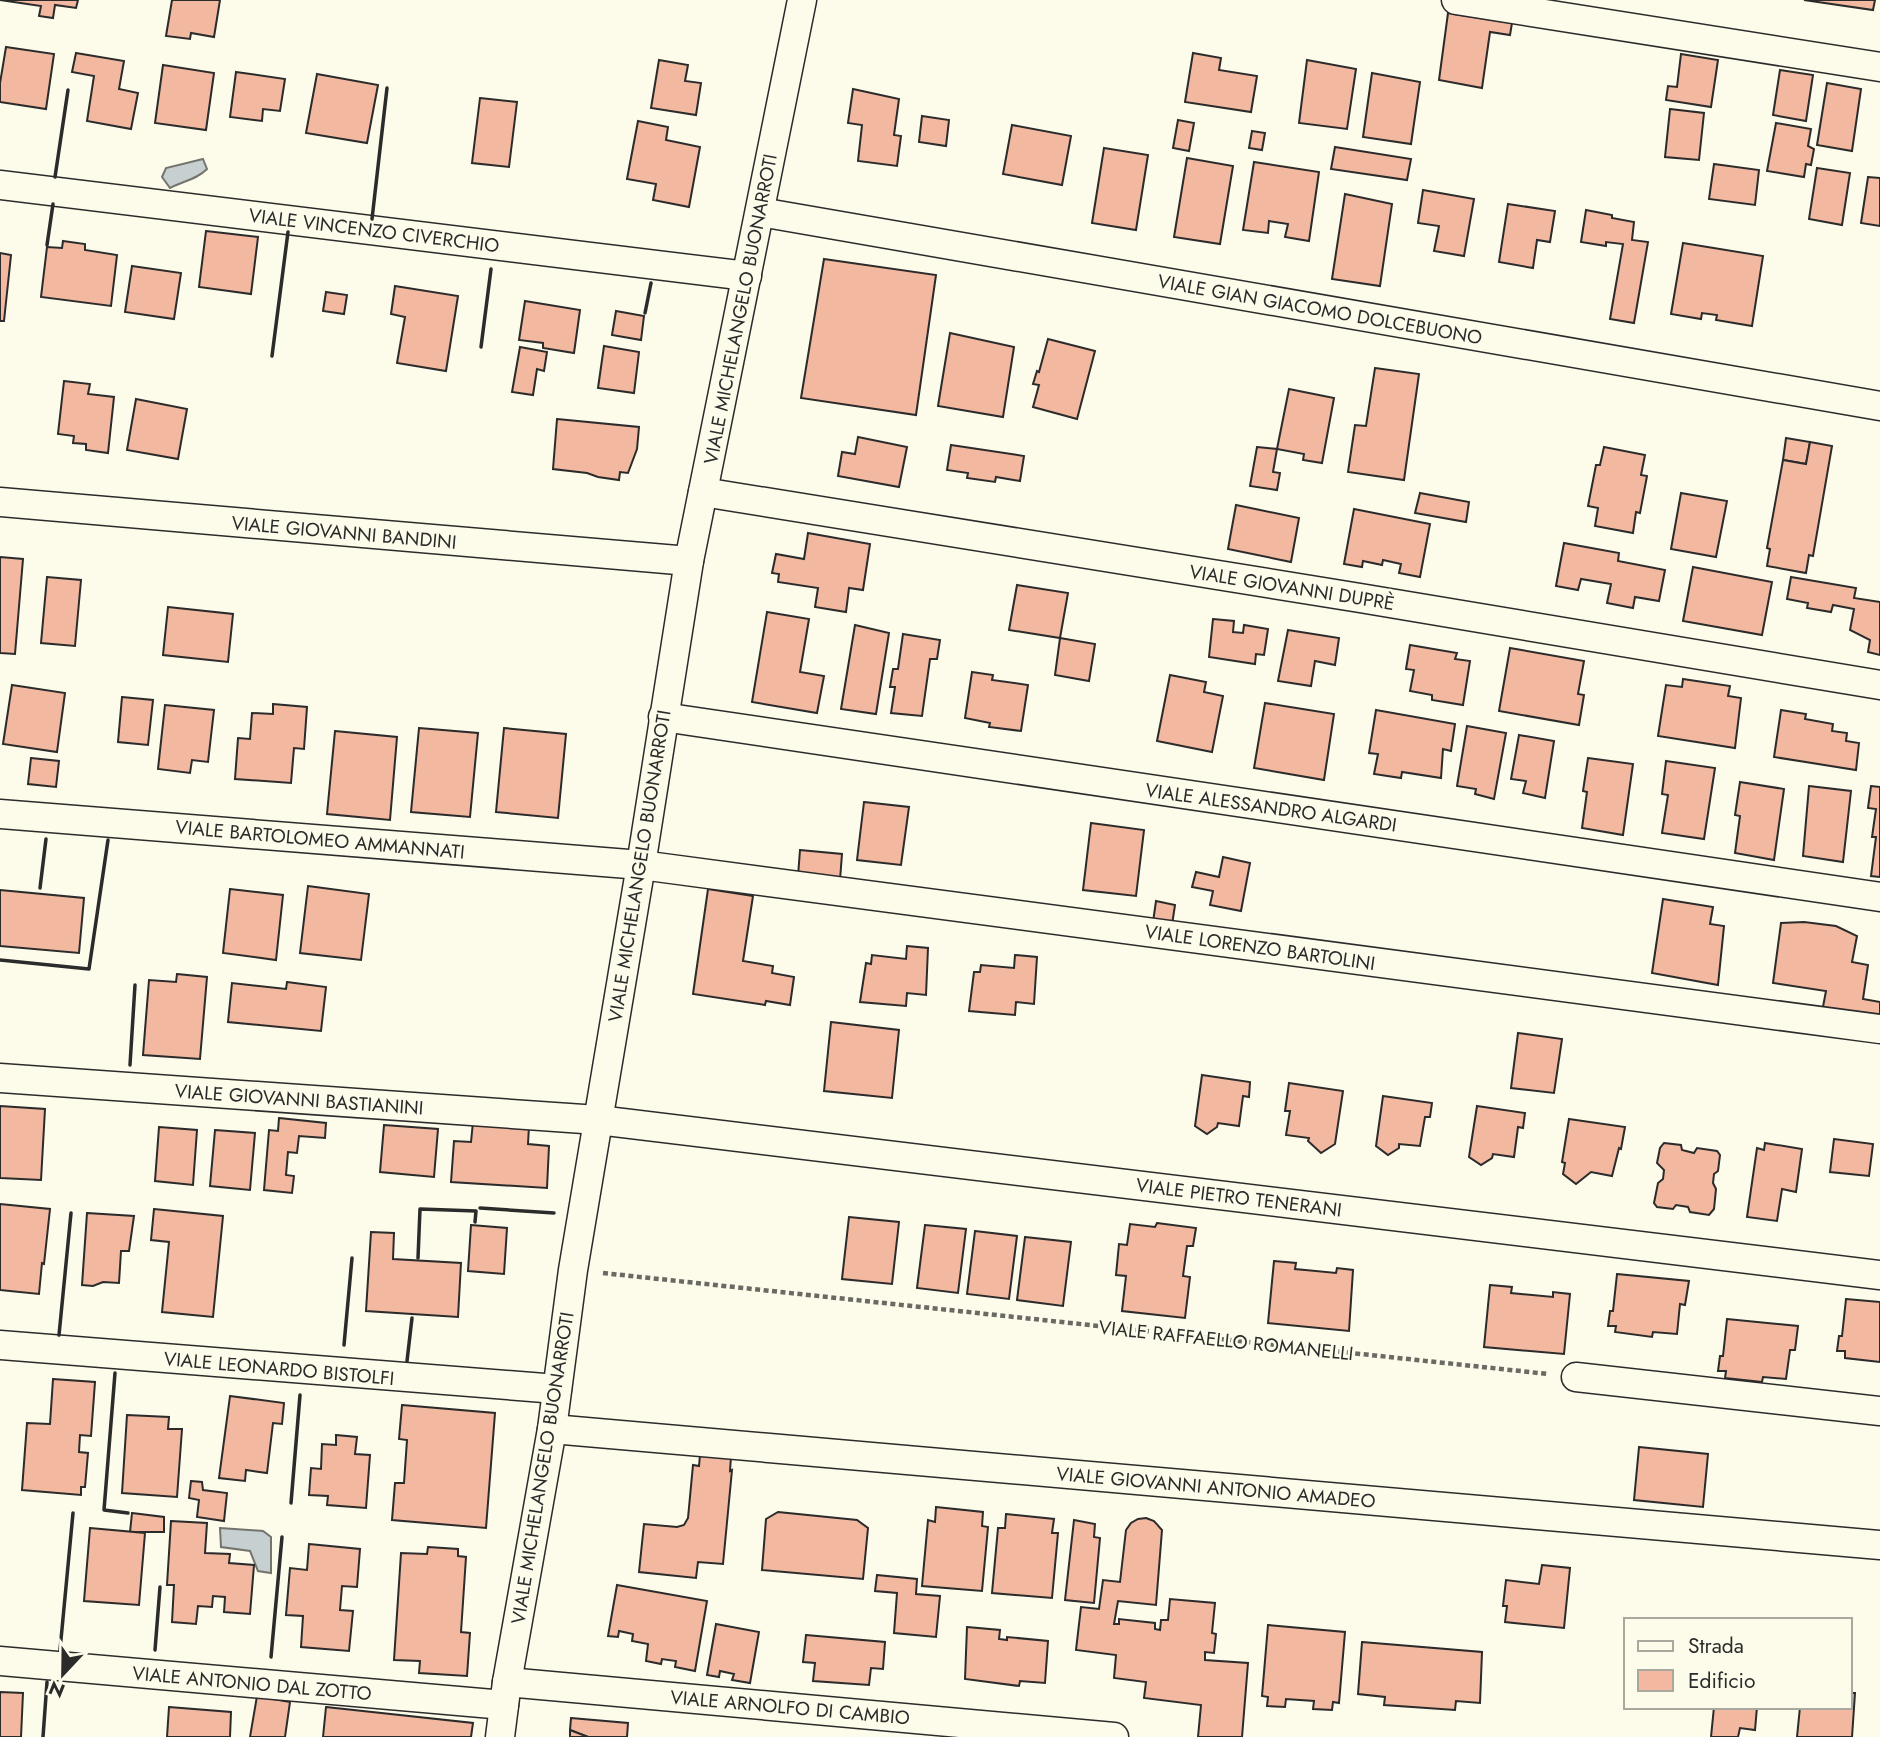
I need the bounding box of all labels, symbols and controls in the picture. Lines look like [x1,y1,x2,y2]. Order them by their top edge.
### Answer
street label: VIALE MICHELANGELO BUONARROTI [697,152,784,467]
street label: VIALE VINCENZO CIVERCHIO [247,202,501,259]
street label: VIALE GIAN GIACOMO DOLCEBUONO [1156,268,1484,351]
street label: VIALE GIOVANNI BANDINI [230,509,458,556]
street label: VIALE GIOVANNI DUPRÈ [1187,558,1397,617]
street label: VIALE MICHELANGELO BUONARROTI [601,708,678,1024]
street label: VIALE ALESSANDRO ALGARDI [1143,776,1398,839]
street label: VIALE BARTOLOMEO AMMANNATI [174,813,466,866]
street label: VIALE LORENZO BARTOLINI [1143,918,1377,977]
street label: VIALE GIOVANNI BASTIANINI [174,1077,424,1122]
street label: VIALE PIETRO TENERANI [1134,1171,1343,1224]
street label: VIALE MICHELANGELO BUONARROTI [504,1310,581,1626]
street label: VIALE RAFFAELLO ROMANELLI [1097,1314,1355,1367]
street label: VIALE LEONARDO BISTOLFI [163,1345,395,1392]
street label: VIALE GIOVANNI ANTONIO AMADEO [1055,1460,1377,1515]
legend [1624,1618,1852,1709]
text: Strada [1688,1631,1744,1661]
north arrow [28,1639,98,1709]
street label: VIALE ANTONIO DAL ZOTTO [131,1660,373,1707]
text: Edificio [1688,1666,1755,1696]
text: N [45,1674,69,1705]
street label: VIALE ARNOLFO DI CAMBIO [669,1684,911,1731]

